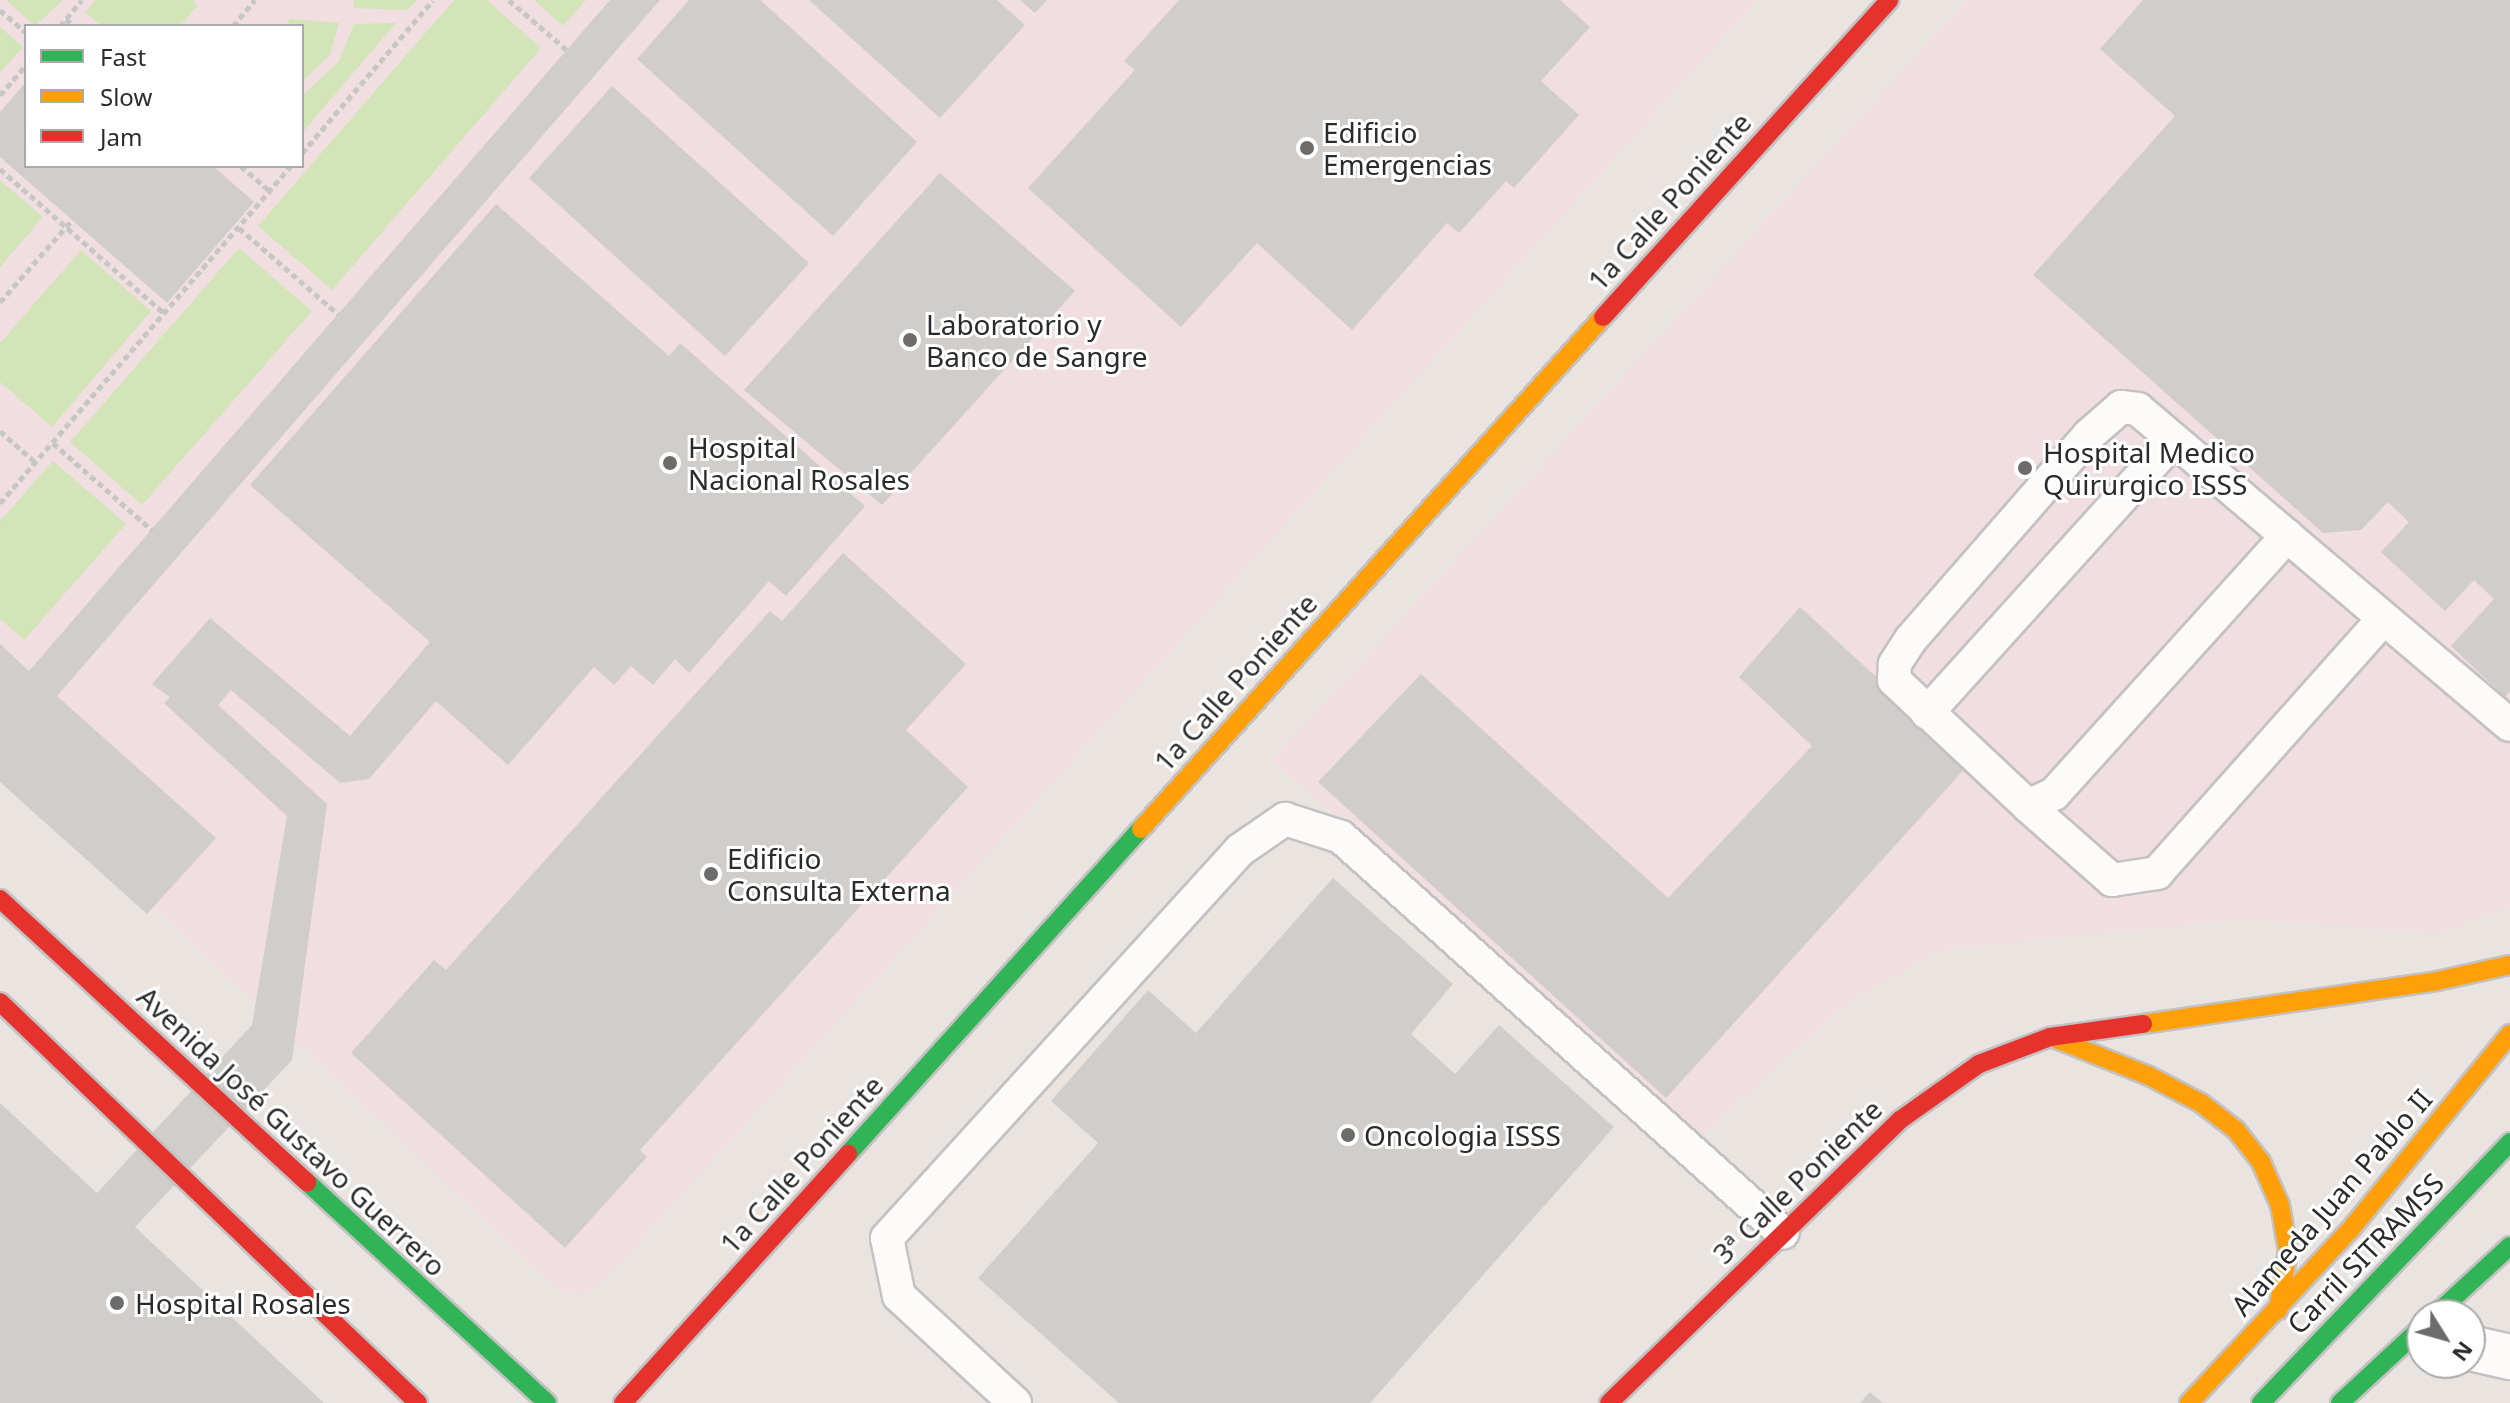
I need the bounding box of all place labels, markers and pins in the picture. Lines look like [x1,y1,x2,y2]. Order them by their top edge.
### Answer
place label: Edificio Emergencias [1323,115,1492,181]
marker: Edificio Emergencias [1298,139,1316,157]
place label: Laboratorio y Banco de Sangre [926,307,1148,373]
marker: Laboratorio y Banco de Sangre [901,331,919,349]
place label: Hospital Nacional Rosales [688,430,910,496]
place label: Hospital Medico Quirurgico ISSS [2043,435,2255,501]
marker: Hospital Nacional Rosales [659,452,681,474]
marker: Hospital Medico Quirurgico ISSS [2014,457,2036,479]
place label: Edificio Consulta Externa [727,841,951,907]
marker: Edificio Consulta Externa [702,865,720,883]
place label: Oncologia ISSS [1364,1118,1561,1152]
marker: Oncologia ISSS [1339,1126,1357,1144]
place label: Hospital Rosales [135,1286,351,1320]
marker: Hospital Rosales [106,1292,128,1314]

